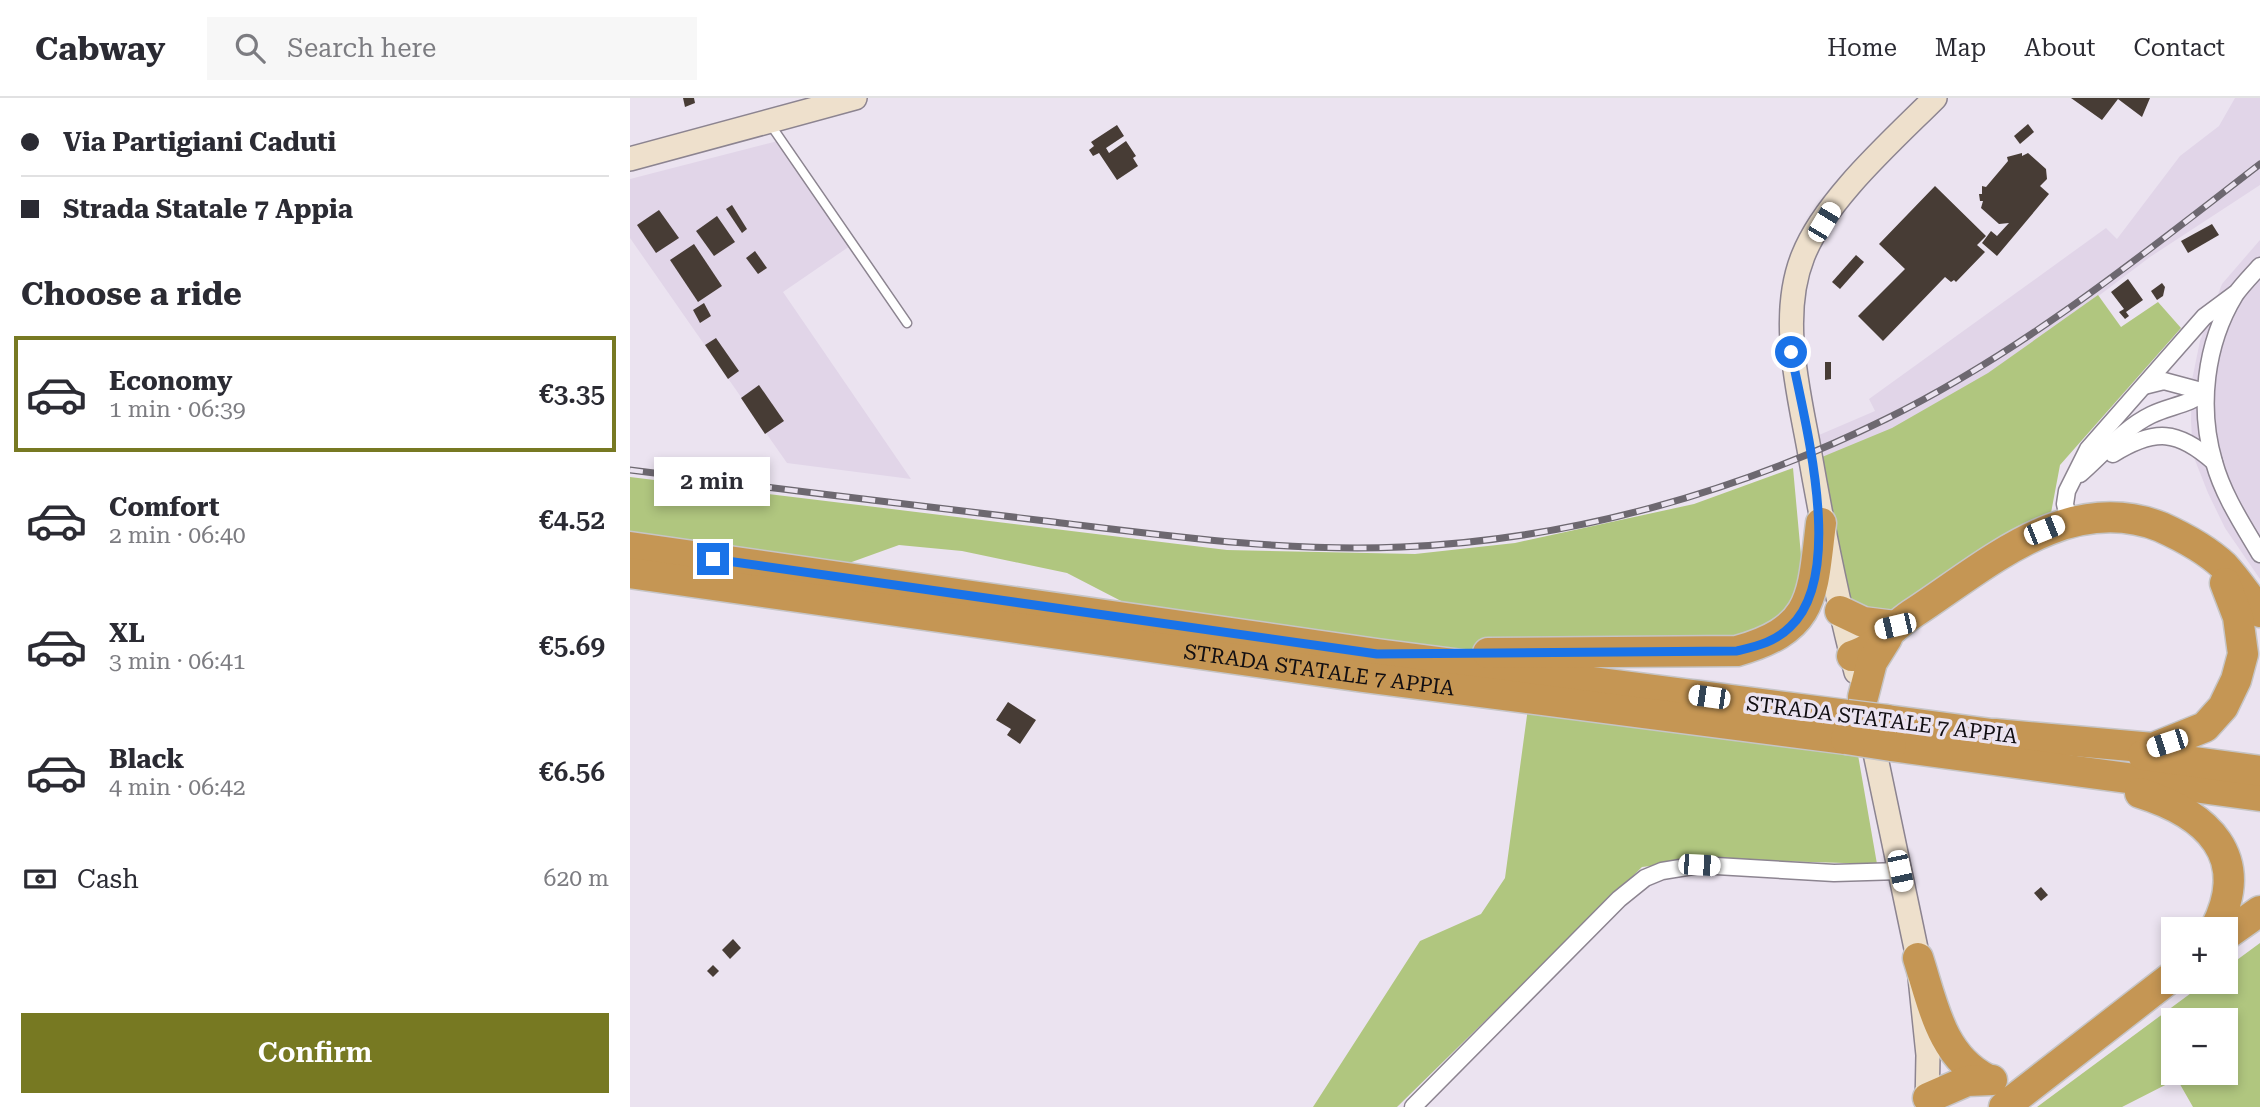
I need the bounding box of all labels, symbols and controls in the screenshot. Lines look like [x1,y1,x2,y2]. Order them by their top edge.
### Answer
search box [207,17,697,80]
text: Cabway [35,29,165,68]
icon: search [231,29,269,67]
text: Search here [287,33,436,63]
text: Home [1827,34,1897,62]
text: Map [1935,34,1986,62]
text: About [2024,34,2095,62]
text: Contact [2133,34,2225,62]
text: Via Partigiani Caduti [63,127,336,157]
text: Strada Statale 7 Appia [63,194,353,224]
car [1805,199,1844,245]
text: Choose a ride [21,275,242,313]
route start [1775,336,1807,368]
icon: car [25,363,88,426]
text: Economy [109,366,232,396]
text: €3.35 [539,379,605,409]
text: 1 min · 06:39 [109,396,246,423]
callout: 2 min [655,458,771,506]
text: 2 min [680,468,744,495]
icon: car [25,489,88,552]
text: Comfort [109,492,219,522]
text: €4.52 [539,505,605,535]
car [2021,512,2068,548]
text: 2 min · 06:40 [109,522,246,549]
route end [697,543,729,575]
car [1873,611,1918,641]
icon: car [25,615,88,678]
text: XL [109,618,145,648]
text: €5.69 [539,631,605,661]
street label: STRADA STATALE 7 APPIA [1182,640,1456,701]
text: 3 min · 06:41 [109,648,246,675]
car [1687,684,1732,710]
street label: STRADA STATALE 7 APPIA [1745,691,2019,749]
car [2144,727,2191,759]
icon: car [25,741,88,804]
text: Black [109,744,184,774]
text: €6.56 [539,757,605,787]
text: 4 min · 06:42 [109,774,246,801]
car [1886,848,1915,894]
car [1678,853,1721,877]
icon: cash [21,860,59,898]
text: Cash [77,864,139,894]
text: 620 m [544,865,609,892]
map controls [2161,917,2238,1085]
button: + [2161,917,2238,994]
button: − [2161,1008,2238,1085]
button: Confirm [21,1013,609,1093]

